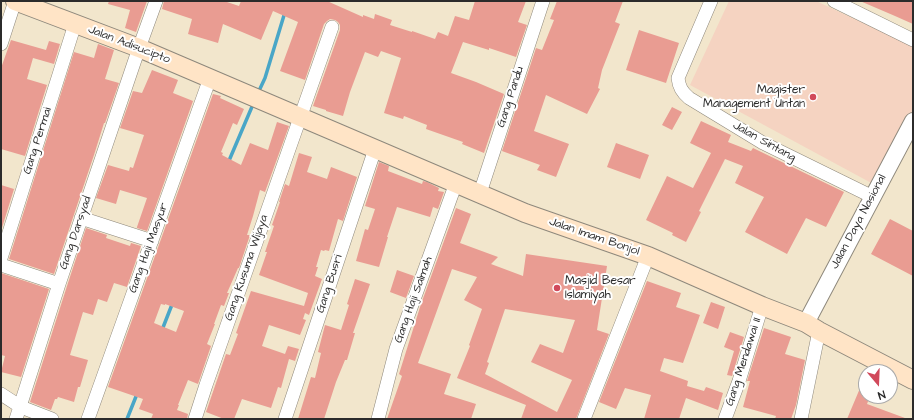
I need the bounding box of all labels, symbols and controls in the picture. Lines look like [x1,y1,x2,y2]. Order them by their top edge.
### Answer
street label: Jalan Adisucipto [86,23,172,67]
street label: Gang Pandu [494,65,528,129]
place label: Magister Management Untan [703,83,805,111]
marker: Magister Management Untan [808,92,818,102]
street label: Gang Permai [20,106,56,176]
street label: Jalan Sintang [730,119,798,165]
street label: Jalan Daya Nasional [828,172,890,272]
street label: Gang Darsyad [57,194,95,272]
street label: Gang Haji Masyur [126,201,172,295]
street label: Gang Kusuma Wijaya [222,213,272,323]
street label: Jalan Imam Bonjol [547,215,641,259]
street label: Gang Busri [314,253,346,315]
street label: Gang Haji Salmah [392,255,436,345]
place label: Masjid Besar Islamiyah [565,274,636,302]
marker: Masjid Besar Islamiyah [552,283,562,293]
street label: Gang Mendawai II [723,316,765,408]
north arrow [858,364,898,404]
text: N [876,387,887,403]

